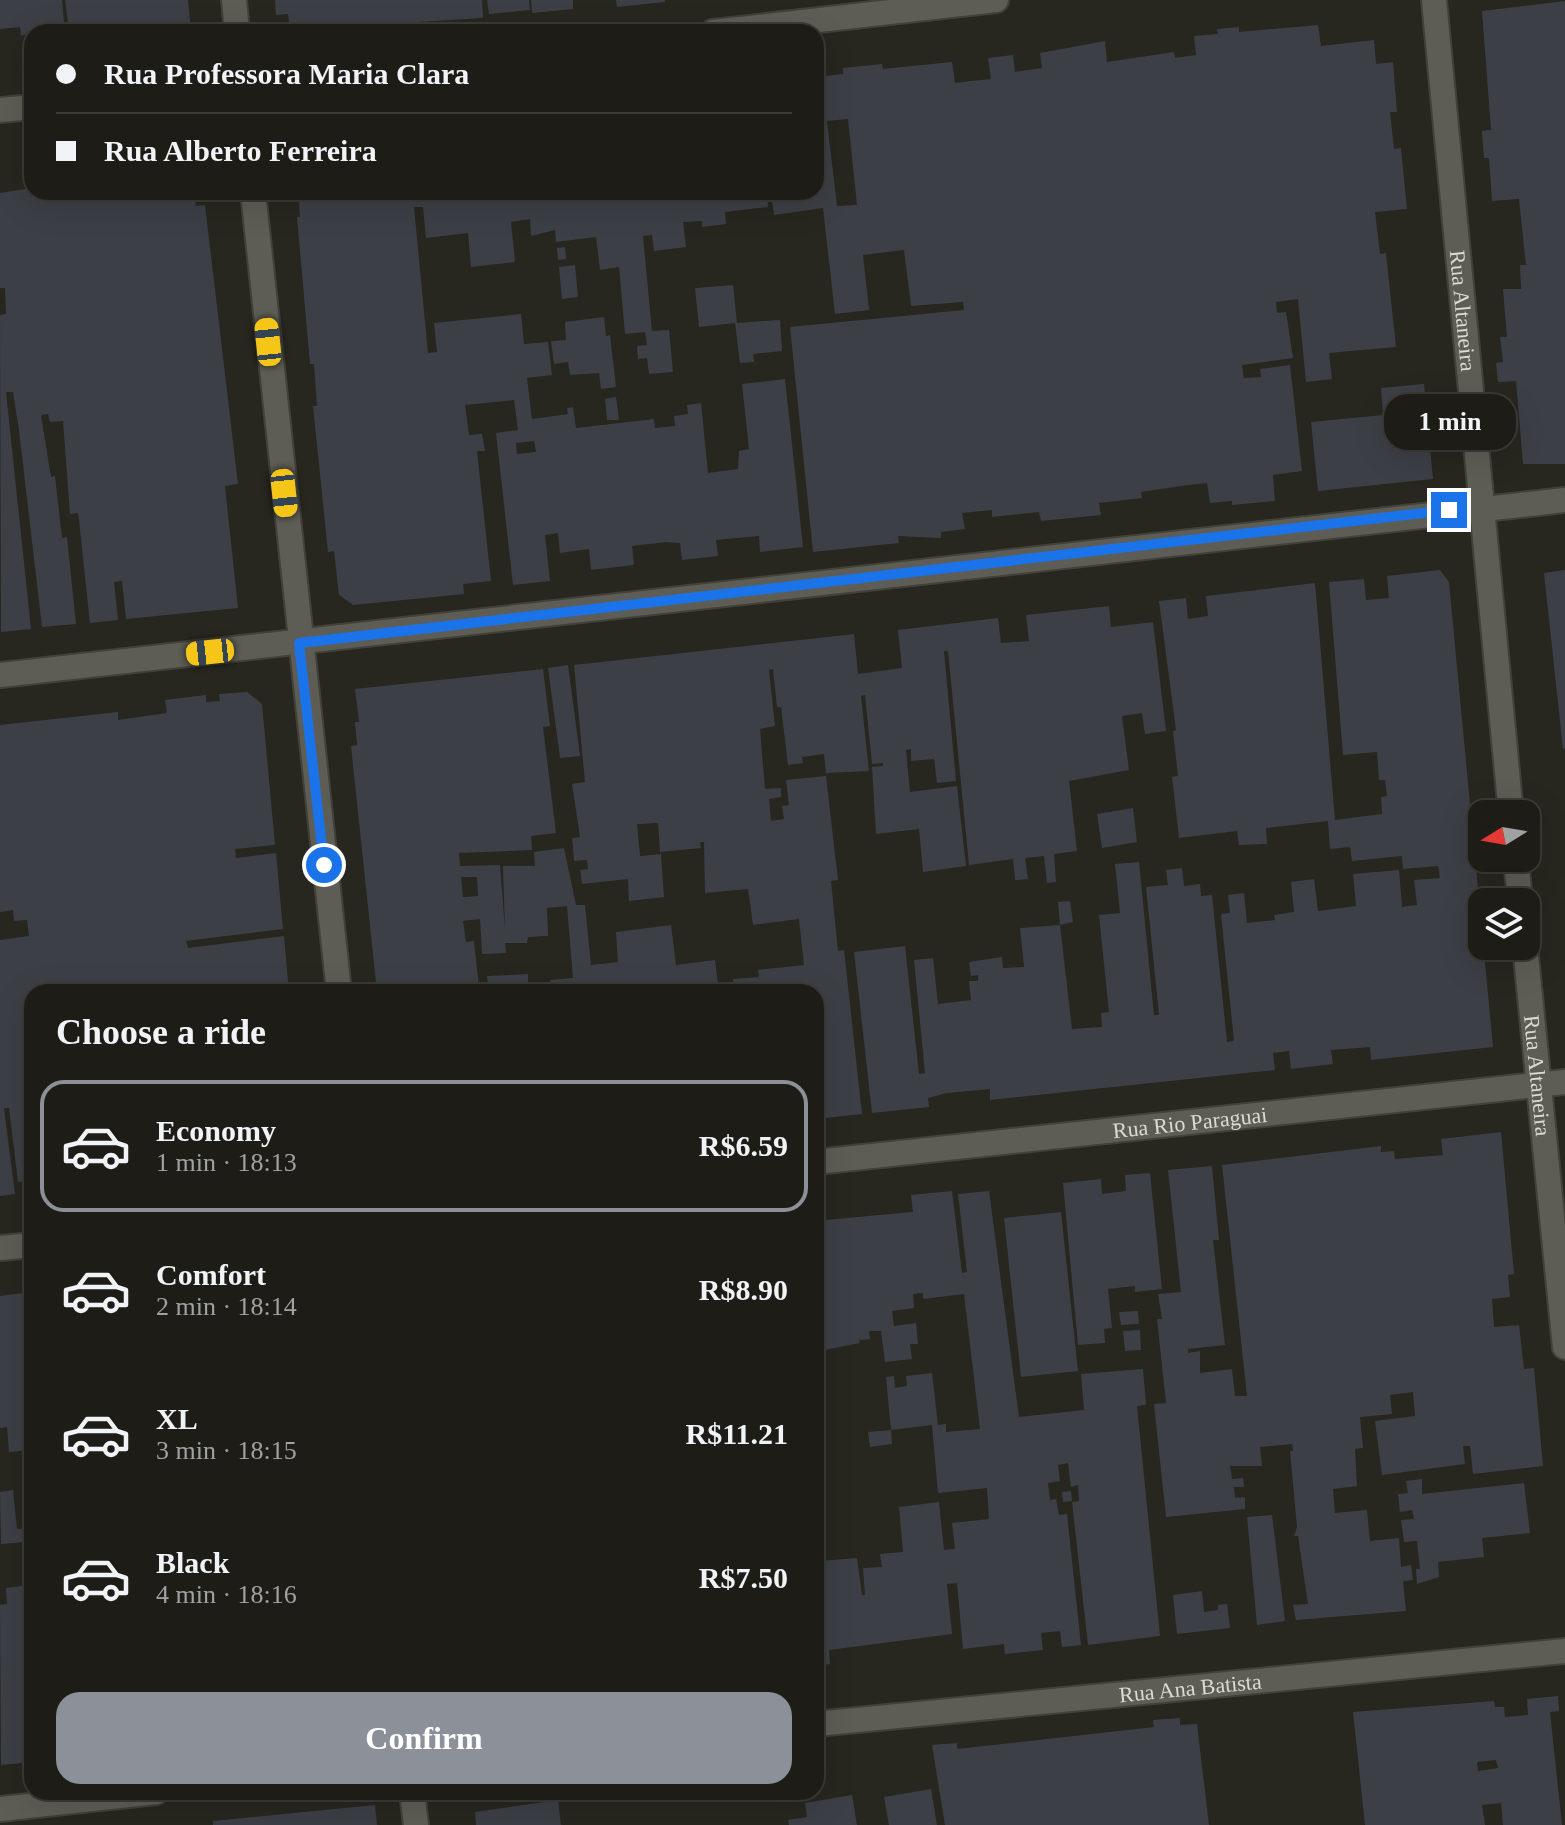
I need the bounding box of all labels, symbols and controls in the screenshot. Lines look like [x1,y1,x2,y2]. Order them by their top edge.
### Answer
text: Rua Professora Maria Clara [104,57,469,90]
text: Rua Alberto Ferreira [104,134,377,167]
street label: Rua Altaneira [1445,249,1482,373]
car [254,317,282,367]
callout: 1 min [1383,394,1515,450]
text: 1 min [1419,407,1481,436]
car [270,468,298,518]
route end [1431,492,1467,528]
car [185,638,235,666]
north arrow [1468,800,1540,872]
map controls [1468,800,1540,960]
route start [306,847,342,883]
button: layers [1468,888,1540,960]
text: Choose a ride [56,1012,266,1052]
street label: Rua Altaneira [1519,1014,1556,1137]
street label: Rua Rio Paraguai [1111,1101,1268,1143]
icon: car [60,1110,132,1182]
text: Economy [156,1114,276,1147]
text: R$6.59 [699,1129,788,1162]
text: 1 min · 18:13 [156,1148,297,1177]
icon: car [60,1254,132,1326]
text: Comfort [156,1258,266,1291]
text: R$8.90 [699,1273,788,1306]
text: 2 min · 18:14 [156,1292,297,1321]
icon: car [60,1398,132,1470]
text: XL [156,1402,198,1435]
text: R$11.21 [685,1417,788,1450]
text: 3 min · 18:15 [156,1436,297,1465]
icon: car [60,1542,132,1614]
text: Black [156,1546,229,1579]
text: R$7.50 [699,1561,788,1594]
text: 4 min · 18:16 [156,1580,297,1609]
street label: Rua Ana Batista [1118,1668,1263,1707]
button: Confirm [56,1692,792,1784]

